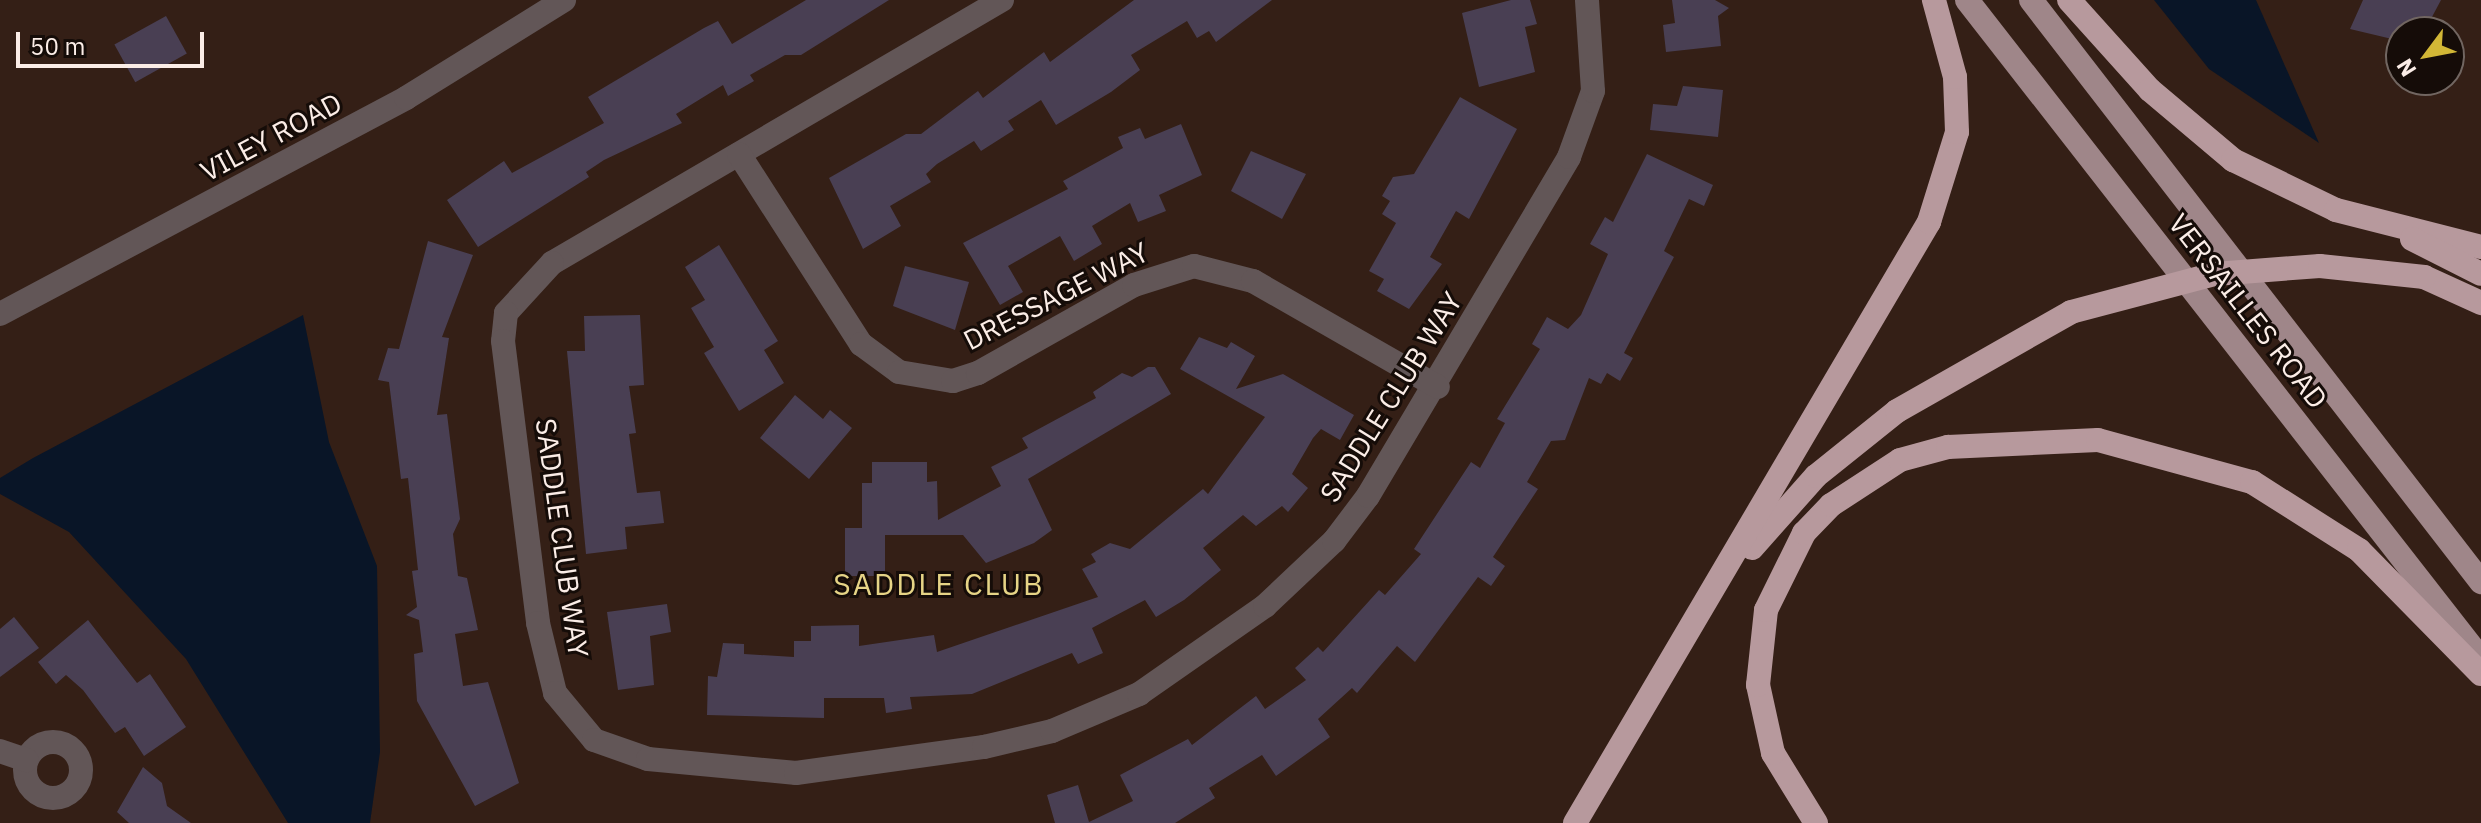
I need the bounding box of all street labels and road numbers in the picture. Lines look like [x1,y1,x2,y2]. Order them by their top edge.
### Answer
street label: VILEY ROAD [195,86,347,188]
street label: VERSAILLES ROAD [2162,207,2334,415]
street label: DRESSAGE WAY [958,235,1154,357]
street label: SADDLE CLUB WAY [1313,286,1469,508]
street label: SADDLE CLUB WAY [529,416,595,660]

